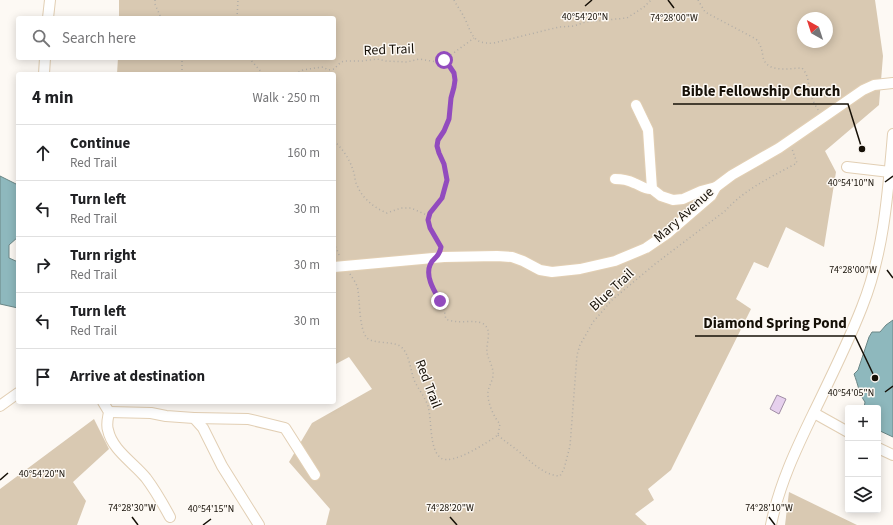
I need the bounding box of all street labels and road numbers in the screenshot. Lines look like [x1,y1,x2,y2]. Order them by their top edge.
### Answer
street label: Red Trail [363,39,415,61]
street label: Mary Avenue [649,182,719,248]
street label: Blue Trail [585,264,639,316]
street label: Red Trail [410,357,447,412]

